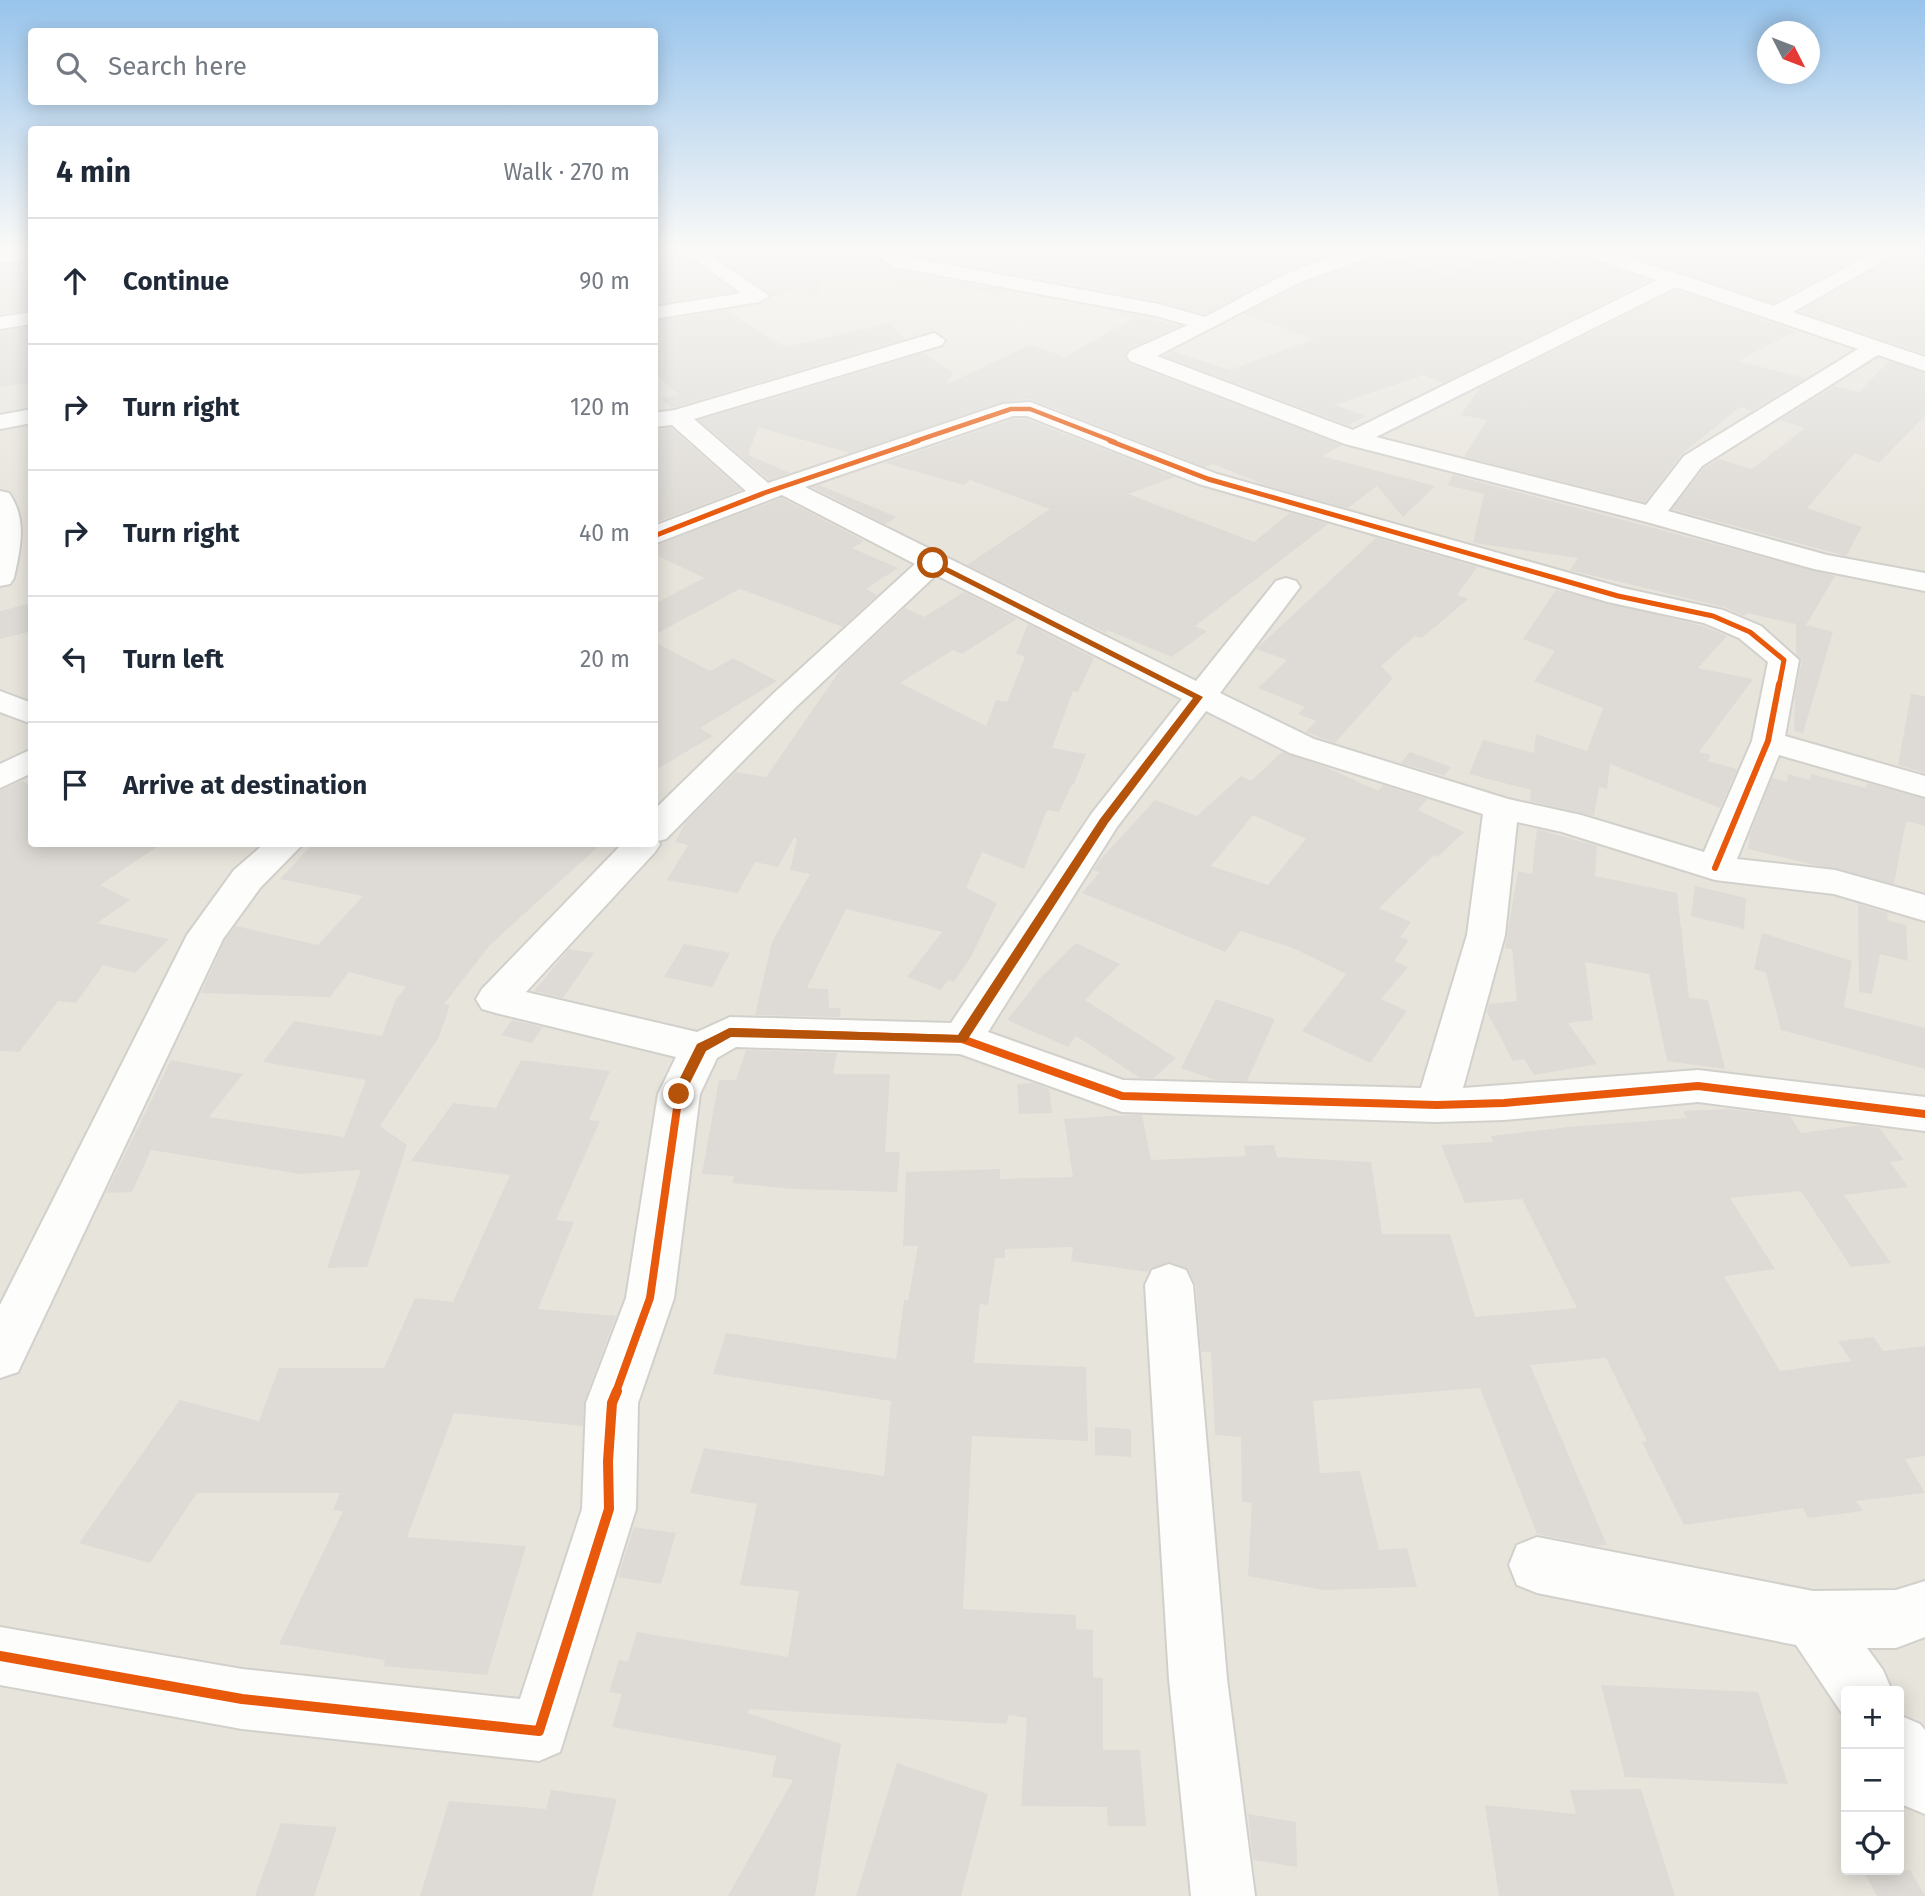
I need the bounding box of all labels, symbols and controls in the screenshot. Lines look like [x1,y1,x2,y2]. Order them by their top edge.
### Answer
north arrow [1757,21,1820,84]
search box [28,28,658,105]
icon: search [52,48,90,86]
text: Search here [108,51,247,82]
text: 4 min [56,154,131,190]
text: Walk · 270 m [503,158,630,186]
icon: ahead [56,262,94,300]
text: Continue [123,266,229,297]
text: 90 m [579,267,630,295]
icon: right [56,388,94,426]
text: Turn right [123,392,240,423]
text: 120 m [570,393,630,421]
icon: right [56,514,94,552]
text: Turn right [123,518,240,549]
text: 40 m [579,519,630,547]
route start [917,547,948,578]
icon: left [56,640,94,678]
text: Turn left [123,644,224,675]
text: 20 m [580,645,630,673]
icon: arrive [56,766,94,804]
text: Arrive at destination [123,770,367,801]
route end [663,1078,694,1109]
map controls [1841,1686,1904,1875]
button: + [1841,1686,1904,1749]
button: − [1841,1749,1904,1812]
button: locate [1841,1812,1904,1875]

